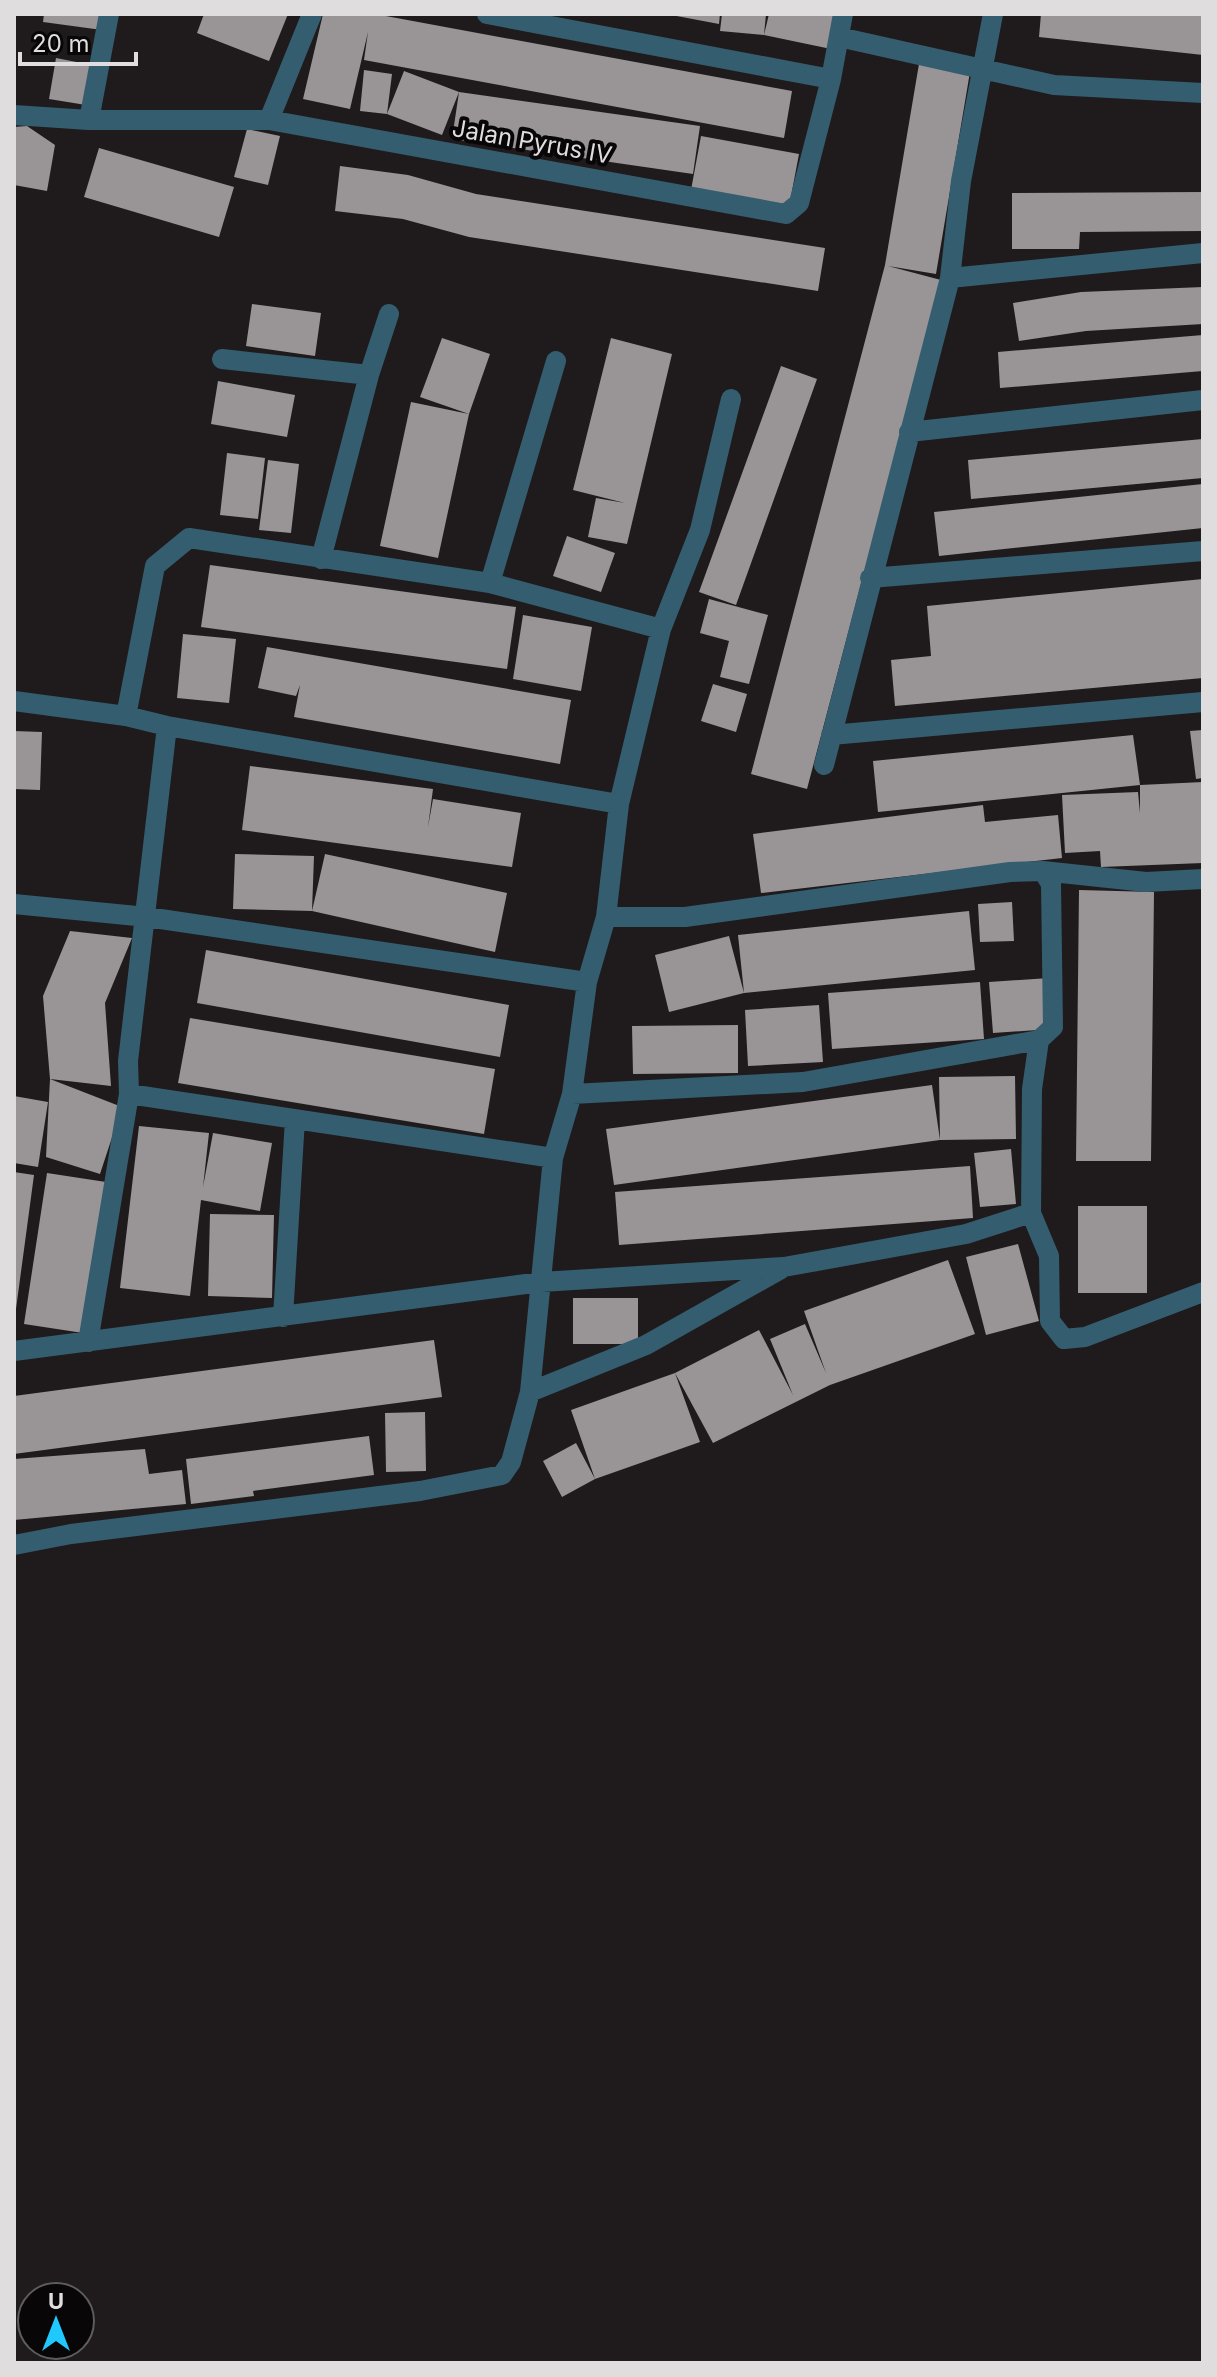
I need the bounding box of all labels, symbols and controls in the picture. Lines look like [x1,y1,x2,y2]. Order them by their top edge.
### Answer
scale bar [20,16,136,66]
text: 20 m [32,29,90,58]
street label: Jalan Pyrus IV [450,113,614,170]
north arrow [16,2281,96,2361]
text: U [48,2288,64,2314]

